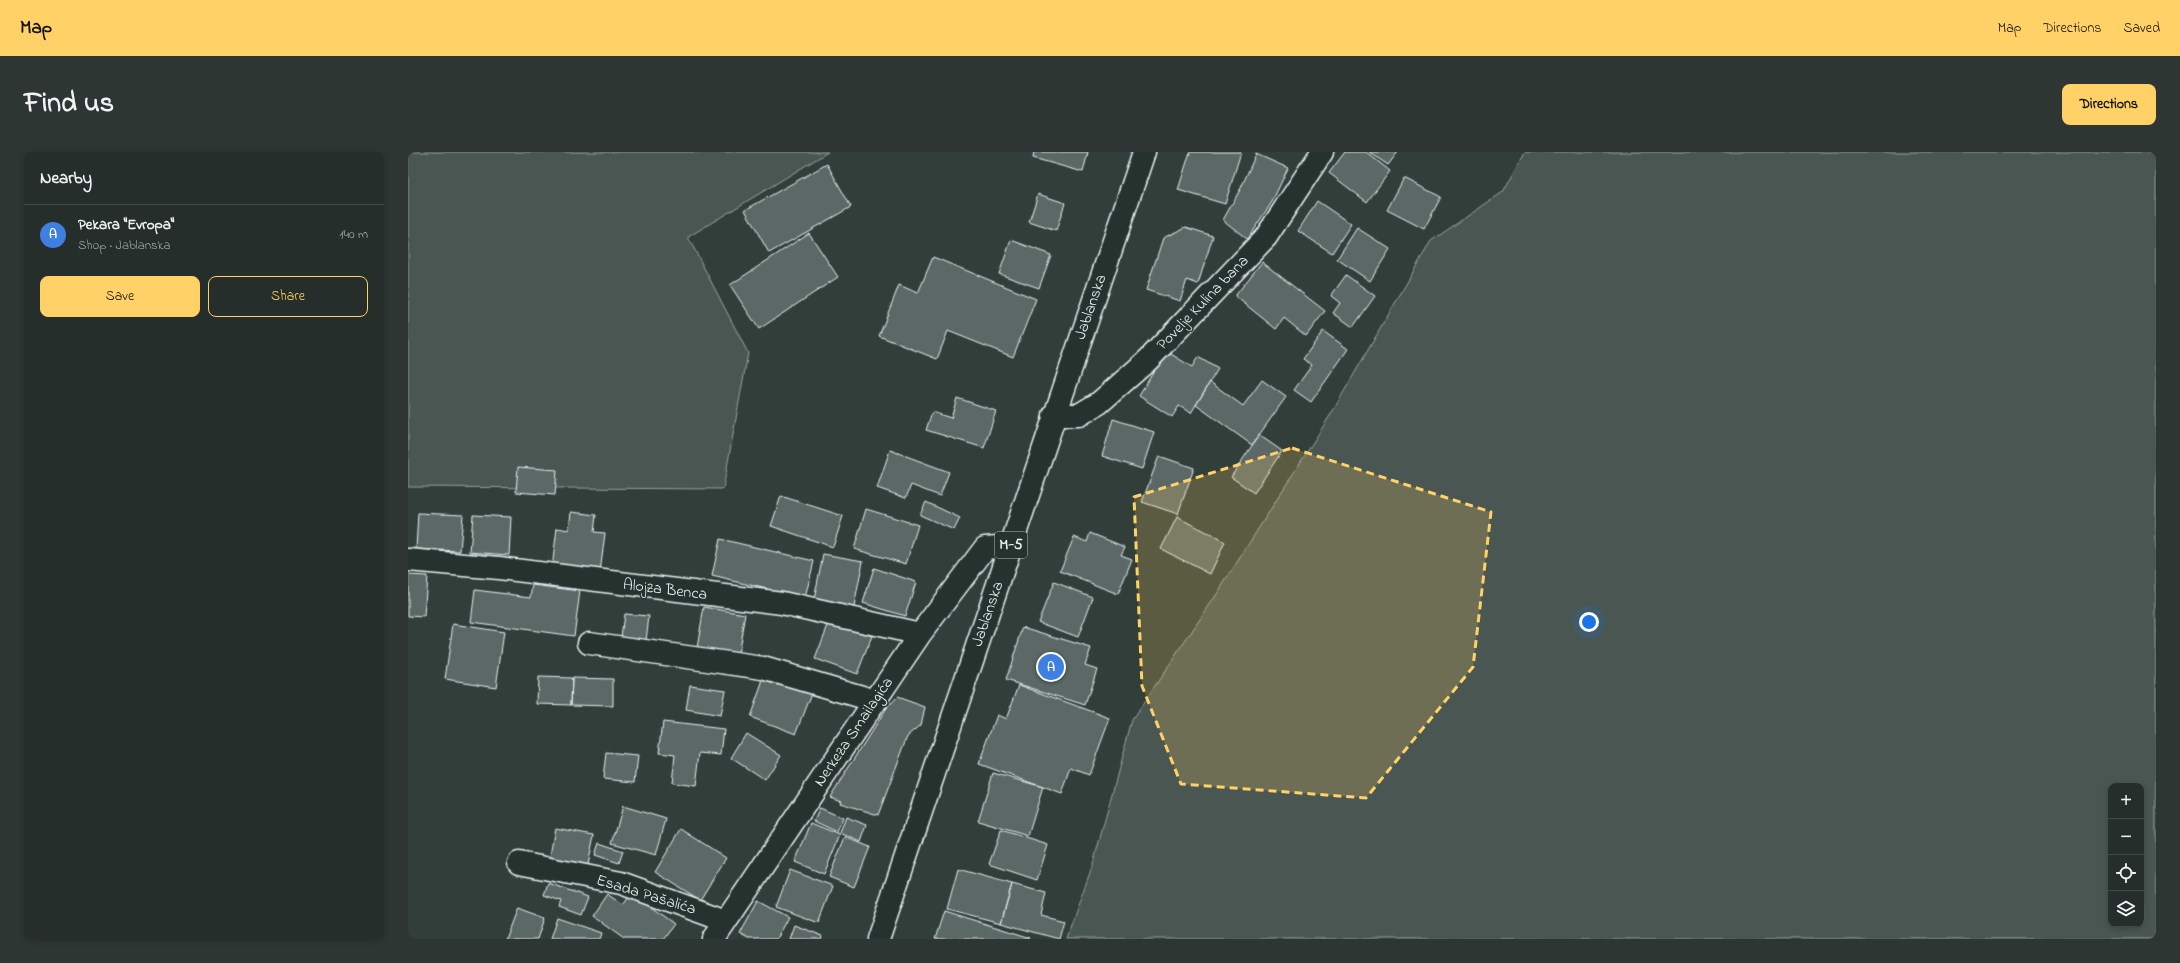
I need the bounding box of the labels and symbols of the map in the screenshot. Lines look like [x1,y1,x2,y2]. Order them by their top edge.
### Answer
street label: Povelje Kulina bana [1151,250,1255,356]
street label: Jablanska [1069,271,1113,343]
road number: M-5 [995,532,1027,558]
street label: Alojza Benca [622,573,708,607]
street label: Jablanska [966,578,1010,650]
your location [1579,612,1599,632]
pin: A [1038,652,1064,682]
street label: Nerkeza Smailagića [808,672,900,792]
street label: Esada Pašalića [593,868,699,922]

